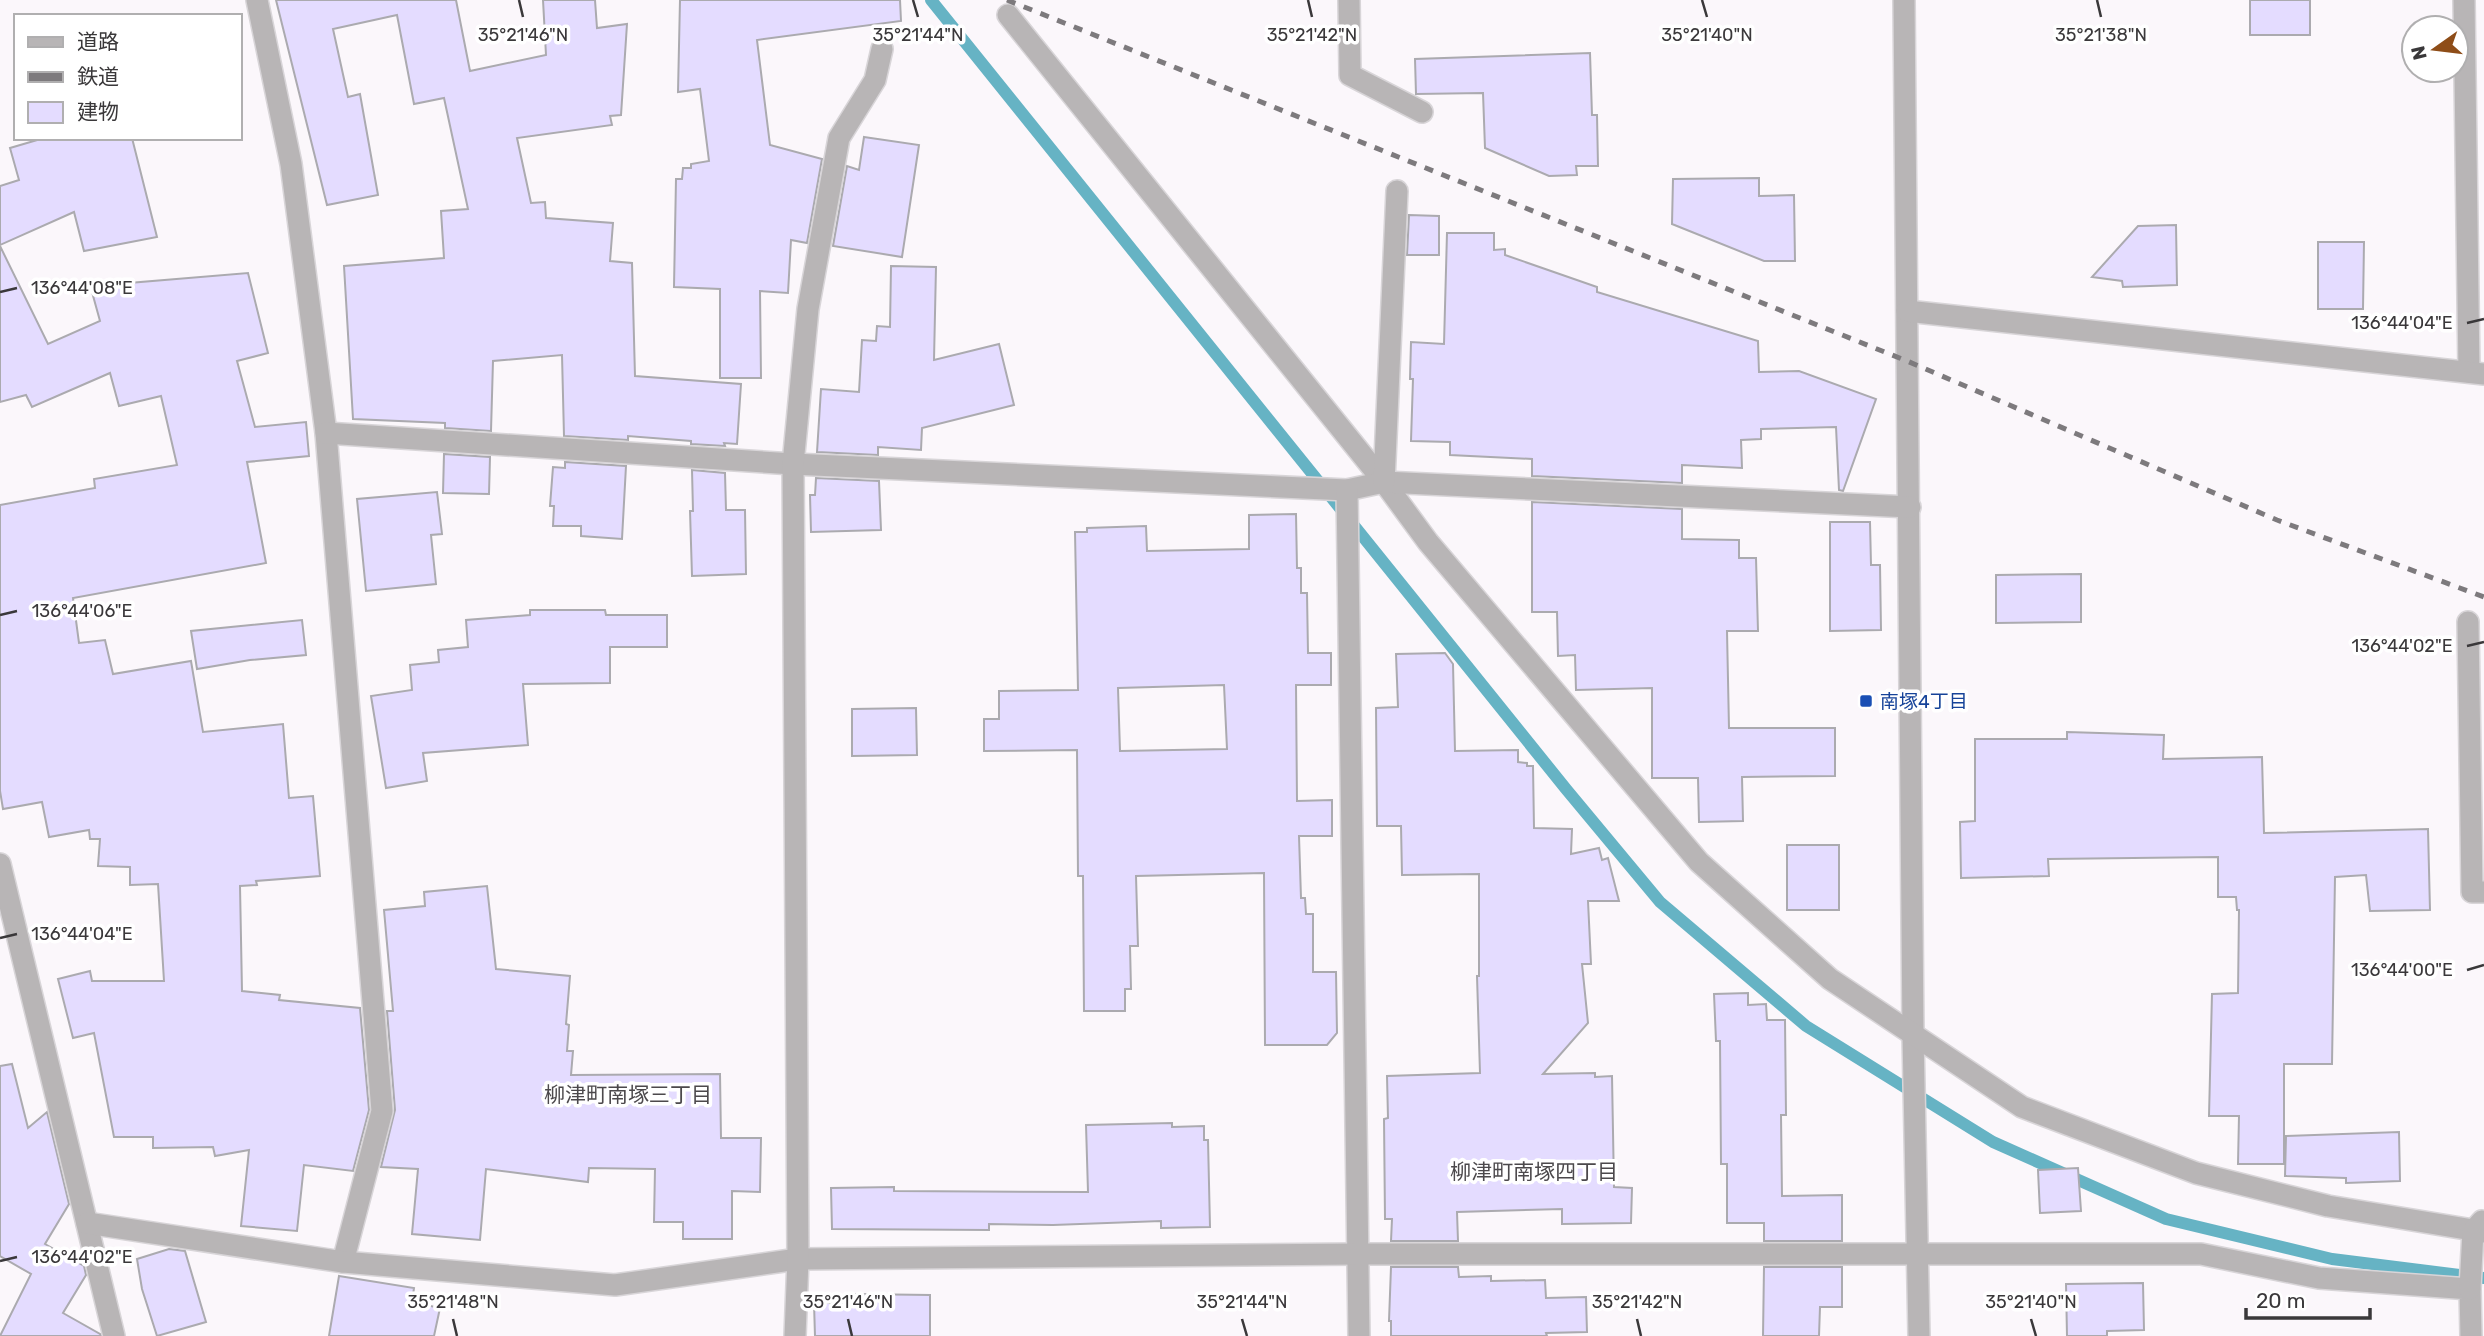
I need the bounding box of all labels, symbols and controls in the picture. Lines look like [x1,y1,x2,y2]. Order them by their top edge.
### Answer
legend [14,14,242,140]
north arrow [2400,14,2470,84]
text: 35°21'46"N [478,24,568,46]
text: 35°21'44"N [873,24,963,46]
text: 35°21'42"N [1267,24,1357,46]
text: 35°21'40"N [1661,24,1753,46]
text: 35°21'38"N [2055,24,2147,46]
text: 道路 [77,29,119,54]
text: N [2406,44,2432,62]
text: 鉄道 [77,64,119,89]
text: 建物 [77,99,119,124]
text: 136°44'08"E [31,277,133,299]
text: 136°44'04"E [2351,312,2453,334]
text: 136°44'06"E [32,600,132,622]
text: 136°44'02"E [2351,635,2453,657]
place label: 南塚4丁目 [1880,690,1968,713]
marker: 南塚4丁目 [1858,693,1874,709]
text: 136°44'04"E [31,923,133,945]
text: 136°44'00"E [2351,959,2453,981]
district label: 柳津町南塚三丁目 [544,1082,712,1107]
district label: 柳津町南塚四丁目 [1450,1159,1618,1184]
text: 136°44'02"E [31,1246,133,1268]
scale bar [2246,1276,2370,1320]
text: 20 m [2256,1288,2305,1313]
text: 35°21'48"N [407,1291,499,1313]
text: 35°21'46"N [803,1291,893,1313]
text: 35°21'44"N [1197,1291,1287,1313]
text: 35°21'42"N [1592,1291,1682,1313]
text: 35°21'40"N [1985,1291,2077,1313]

